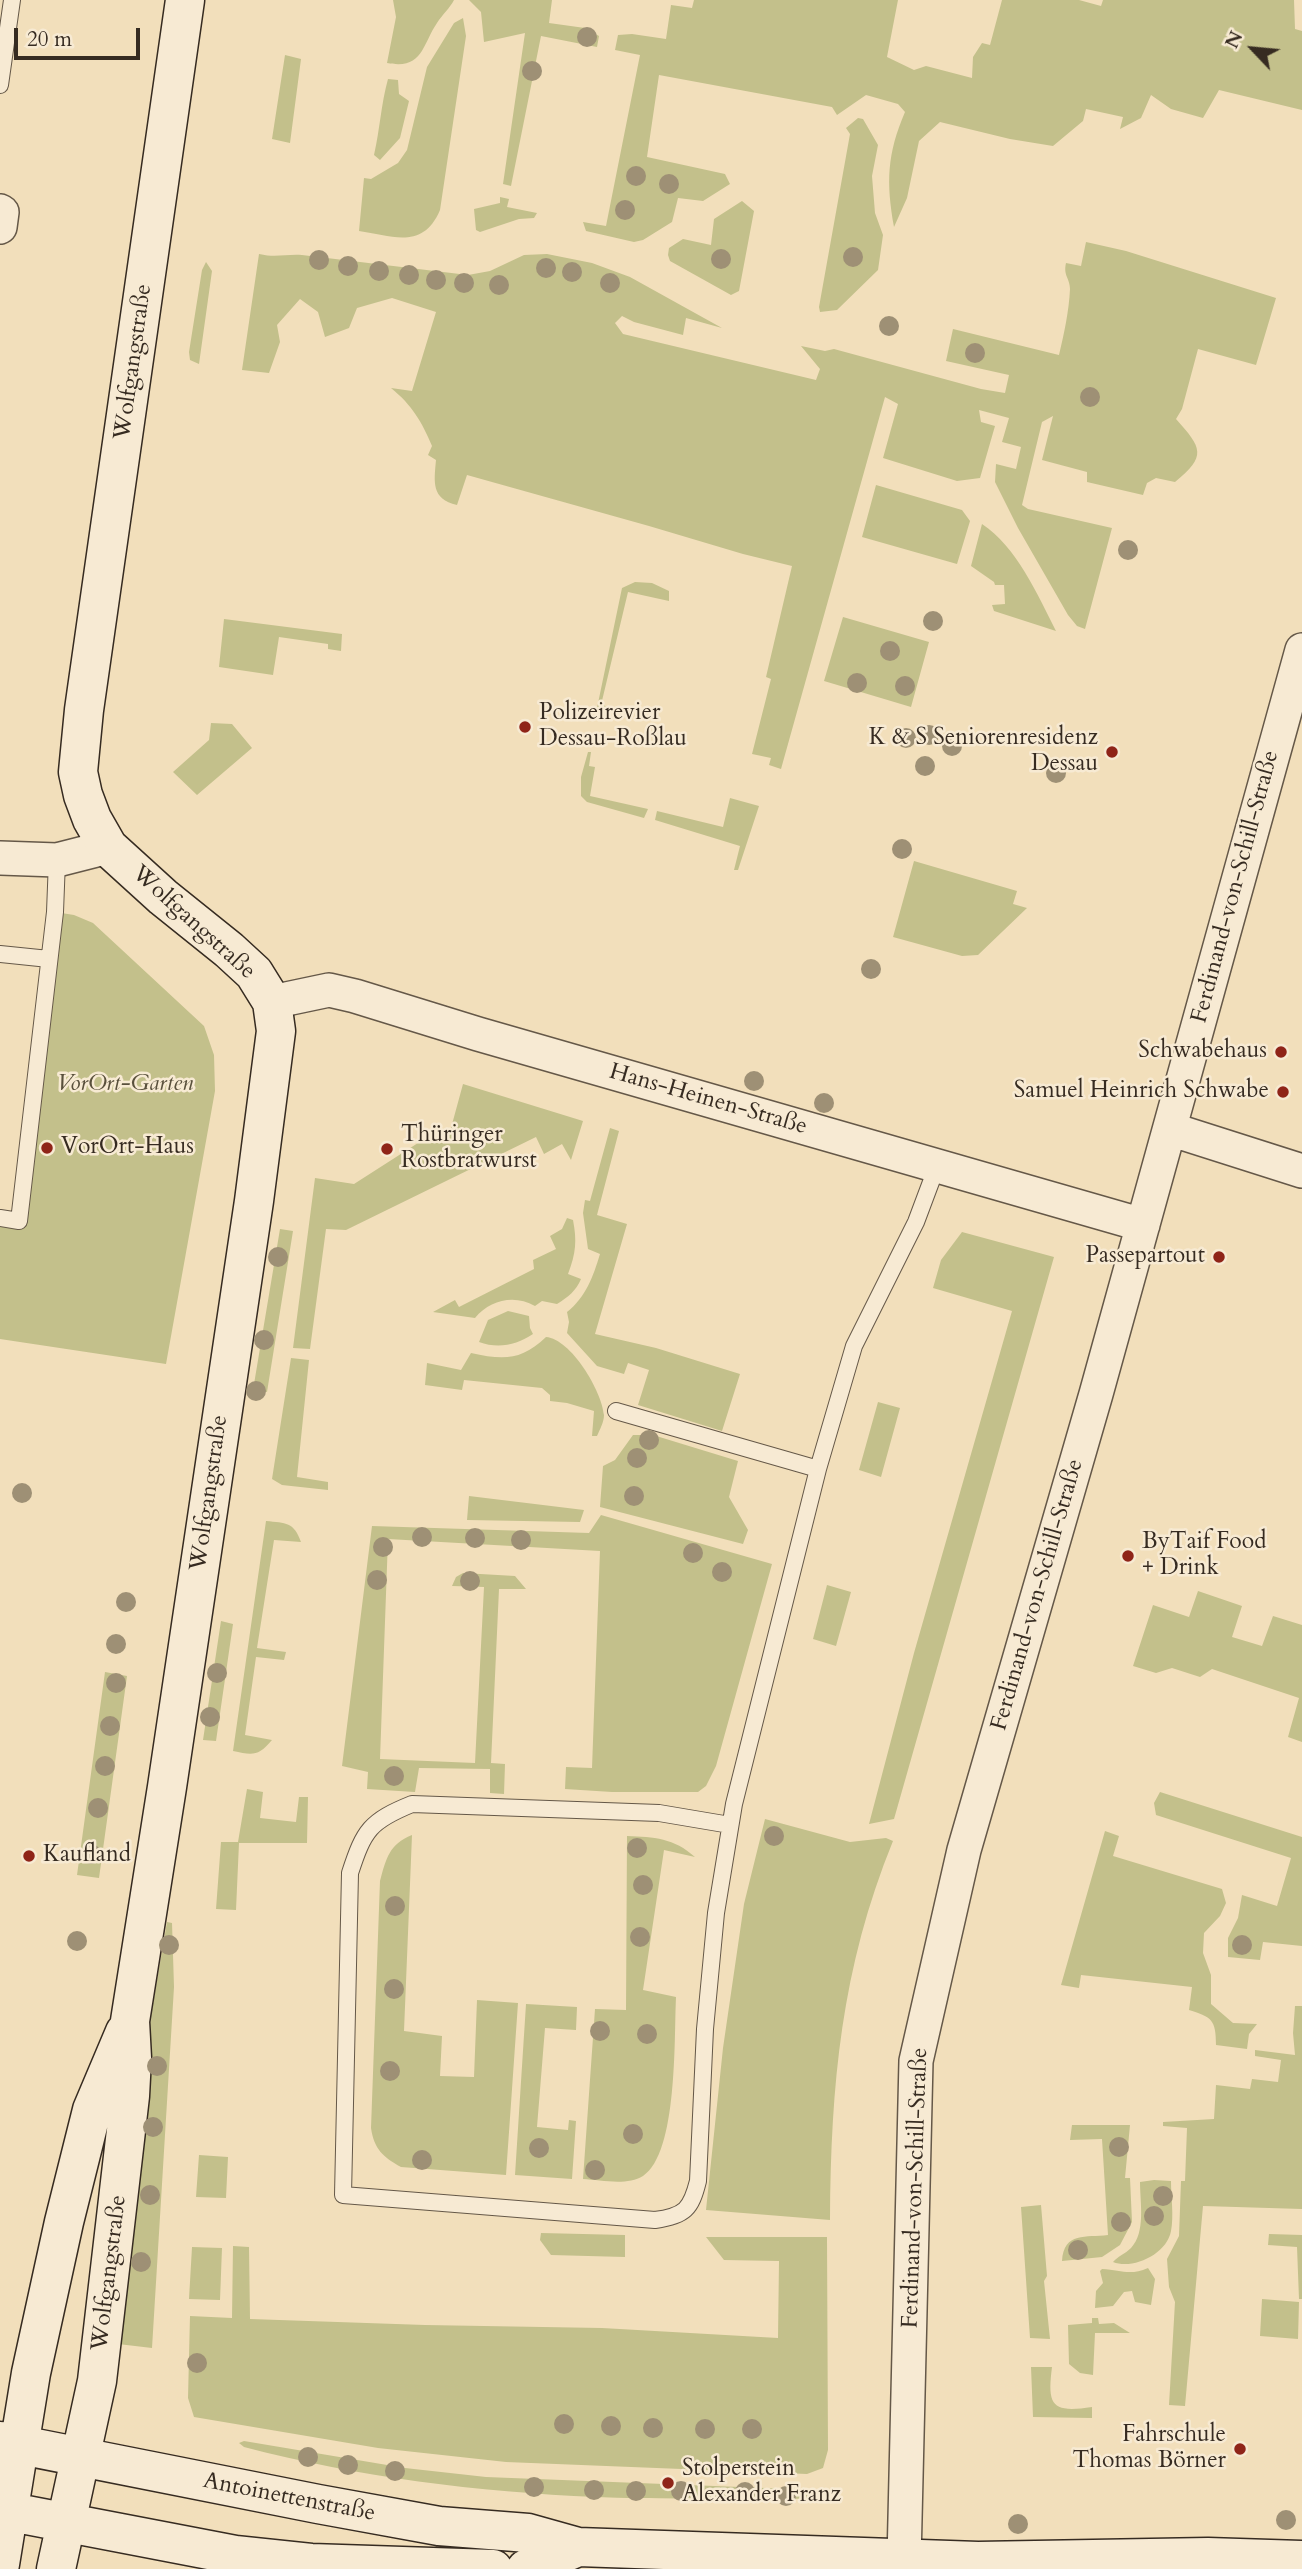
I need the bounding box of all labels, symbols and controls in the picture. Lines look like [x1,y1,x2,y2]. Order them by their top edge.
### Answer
scale bar [18,14,144,58]
north arrow [1218,14,1288,84]
text: 20 m [27,25,72,54]
text: N [1219,27,1249,53]
street label: Wolfgangstraße [109,282,159,442]
place label: Polizeirevier Dessau-Roßlau [539,700,687,754]
marker: Polizeirevier Dessau-Roßlau [517,719,533,735]
place label: K & S Seniorenresidenz Dessau [869,725,1098,779]
marker: K & S Seniorenresidenz Dessau [1104,744,1120,760]
street label: Ferdinand-von-Schill-Straße [1186,748,1286,1026]
street label: Wolfgangstraße [125,860,261,986]
place label: Schwabehaus [1138,1038,1267,1066]
marker: Schwabehaus [1273,1044,1289,1060]
street label: Hans-Heinen-Straße [606,1059,810,1141]
park label: VorOrt-Garten [57,1071,193,1099]
place label: Samuel Heinrich Schwabe [1014,1078,1269,1106]
marker: Samuel Heinrich Schwabe [1275,1084,1291,1100]
place label: Thüringer Rostbratwurst [401,1122,537,1176]
place label: VorOrt-Haus [61,1134,194,1162]
marker: VorOrt-Haus [39,1140,55,1156]
marker: Thüringer Rostbratwurst [379,1141,395,1157]
place label: Passepartout [1085,1243,1205,1271]
marker: Passepartout [1211,1249,1227,1265]
street label: Wolfgangstraße [185,1413,235,1573]
street label: Ferdinand-von-Schill-Straße [986,1456,1090,1734]
place label: ByTaif Food + Drink [1142,1529,1266,1583]
marker: ByTaif Food + Drink [1120,1548,1136,1564]
place label: Kaufland [43,1842,131,1870]
marker: Kaufland [21,1848,37,1864]
street label: Ferdinand-von-Schill-Straße [897,2047,935,2329]
street label: Wolfgangstraße [87,2193,133,2353]
place label: Fahrschule Thomas Börner [1072,2422,1226,2476]
marker: Fahrschule Thomas Börner [1232,2441,1248,2457]
place label: Stolperstein Alexander Franz [682,2456,841,2510]
street label: Antoinettenstraße [201,2468,377,2528]
marker: Stolperstein Alexander Franz [660,2475,676,2491]

